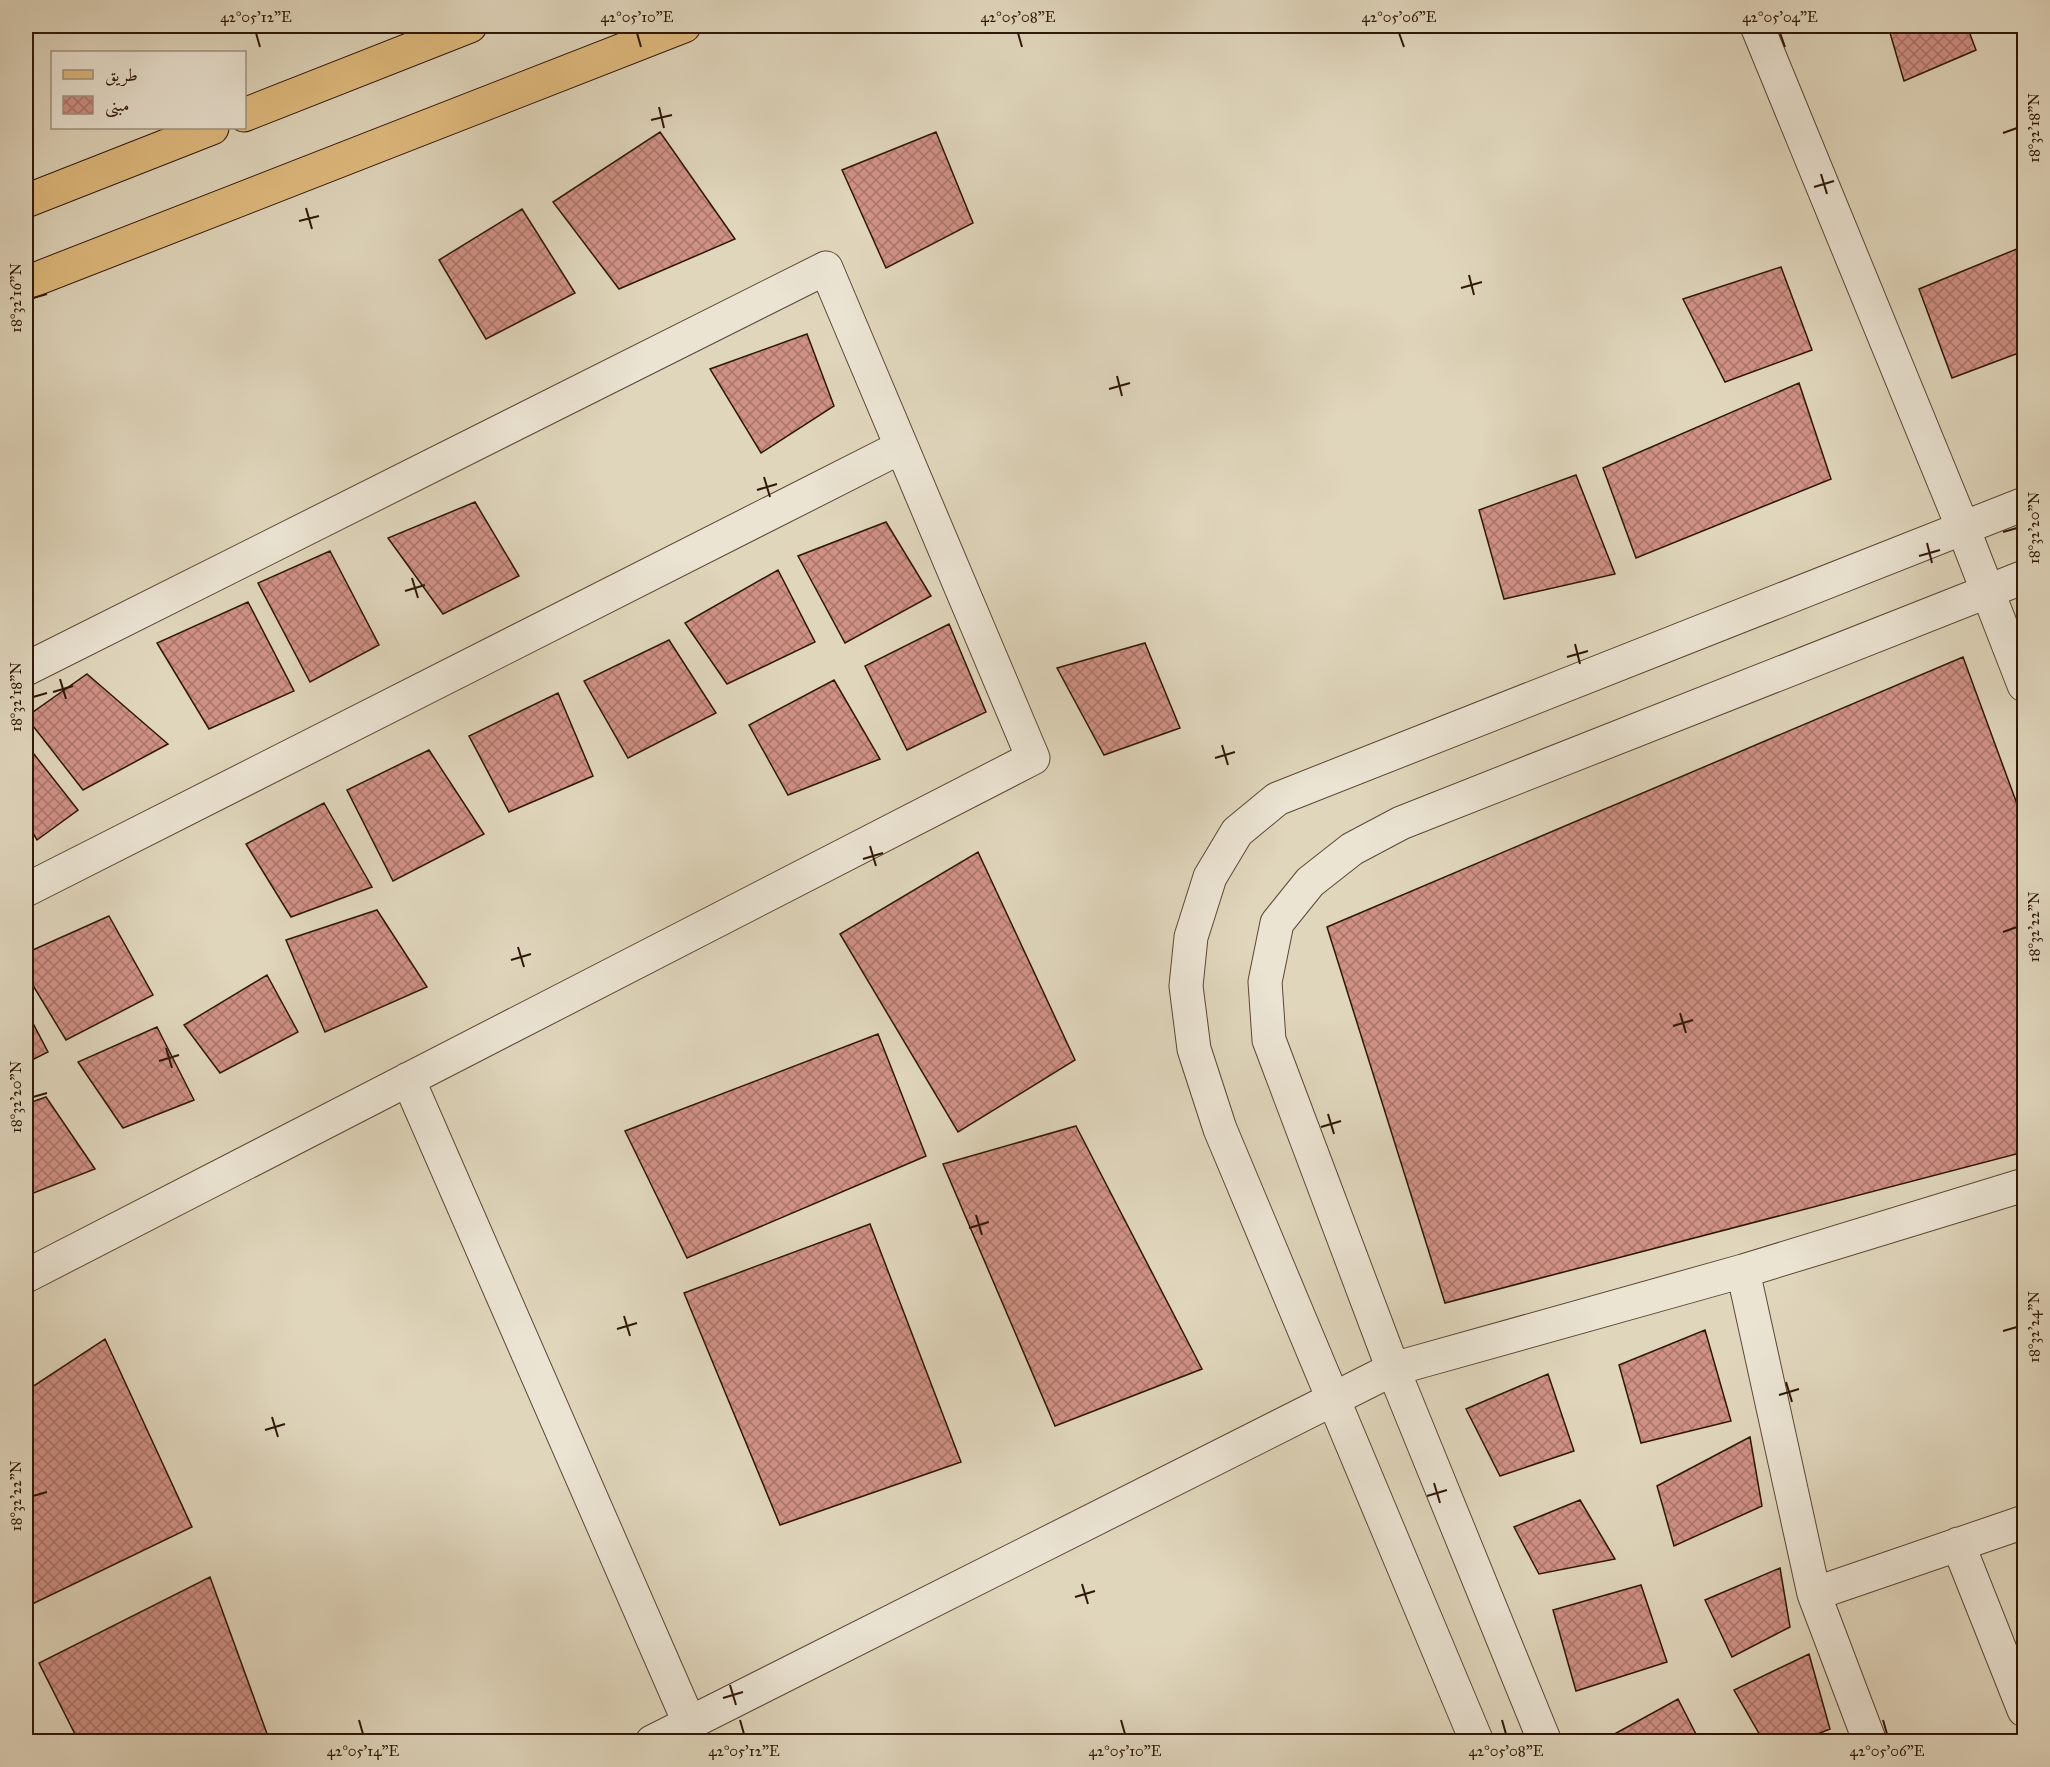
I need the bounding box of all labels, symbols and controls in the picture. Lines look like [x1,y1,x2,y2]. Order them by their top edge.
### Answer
text: 42°05'12"E [220,8,292,26]
text: 42°05'10"E [601,8,674,26]
text: 42°05'08"E [980,8,1056,26]
text: 42°05'06"E [1362,8,1437,26]
text: 42°05'04"E [1742,8,1818,26]
legend [51,51,246,129]
text: طريق [105,64,138,87]
text: 18°32'18"N [2025,93,2043,163]
text: مبنى [105,94,130,118]
text: 18°32'16"N [7,263,25,333]
text: 18°32'20"N [2025,492,2043,564]
text: 18°32'18"N [7,662,25,732]
text: 18°32'22"N [2025,891,2043,962]
text: 18°32'20"N [7,1061,25,1133]
text: 18°32'24"N [2025,1291,2043,1363]
text: 18°32'22"N [7,1460,25,1531]
text: 42°05'14"E [327,1742,400,1760]
text: 42°05'12"E [708,1742,780,1760]
text: 42°05'10"E [1089,1742,1162,1760]
text: 42°05'08"E [1468,1742,1544,1760]
text: 42°05'06"E [1850,1742,1925,1760]

